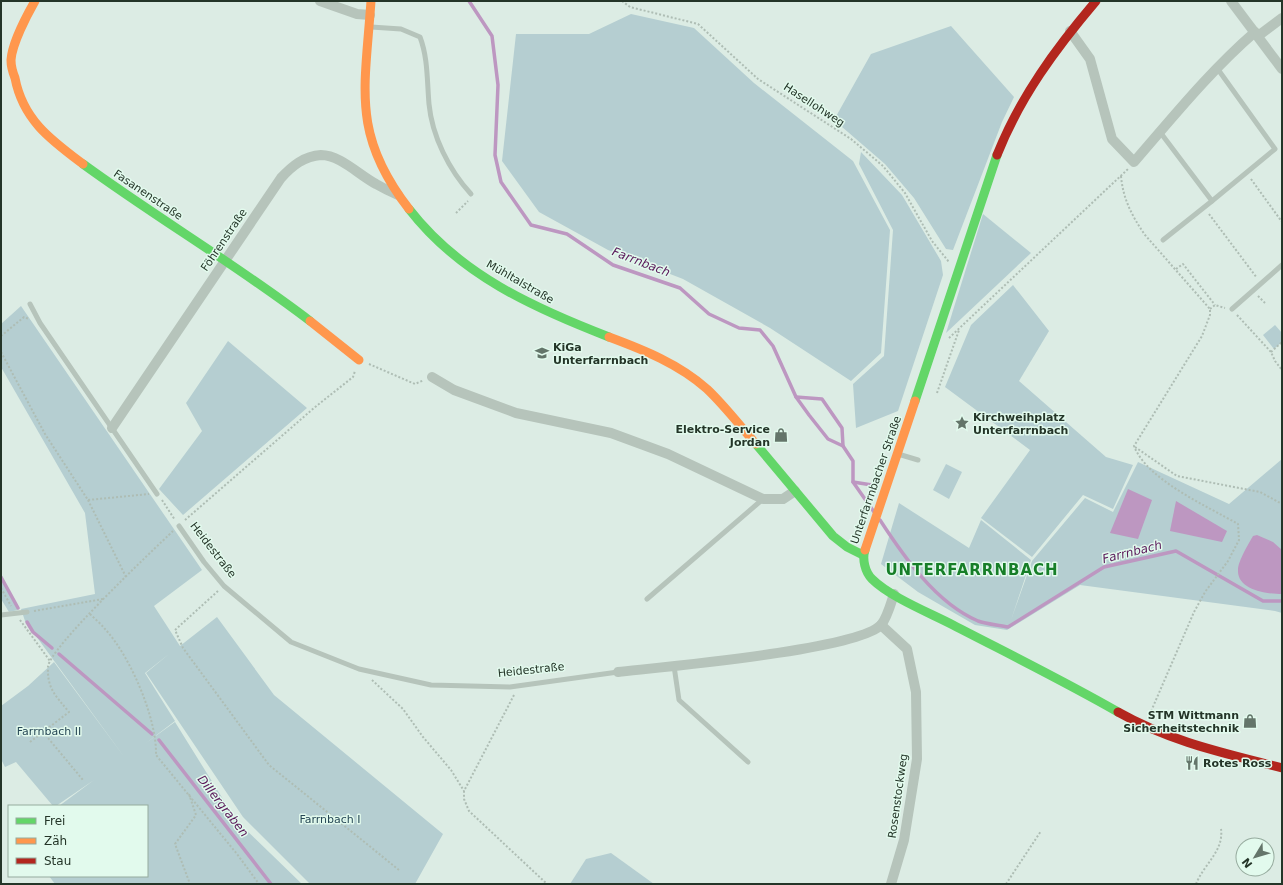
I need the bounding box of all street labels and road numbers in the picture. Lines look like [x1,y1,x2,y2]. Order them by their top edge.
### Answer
street label: Hasellohweg [781,80,847,130]
street label: Fasanenstraße [111,167,185,223]
street label: Föhrenstraße [198,206,250,274]
street label: Mühltalstraße [484,257,556,307]
street label: Unterfarrnbacher Straße [848,414,904,546]
street label: Heidestraße [187,520,239,581]
street label: Heidestraße [497,660,565,680]
street label: Rosenstockweg [886,753,910,839]

